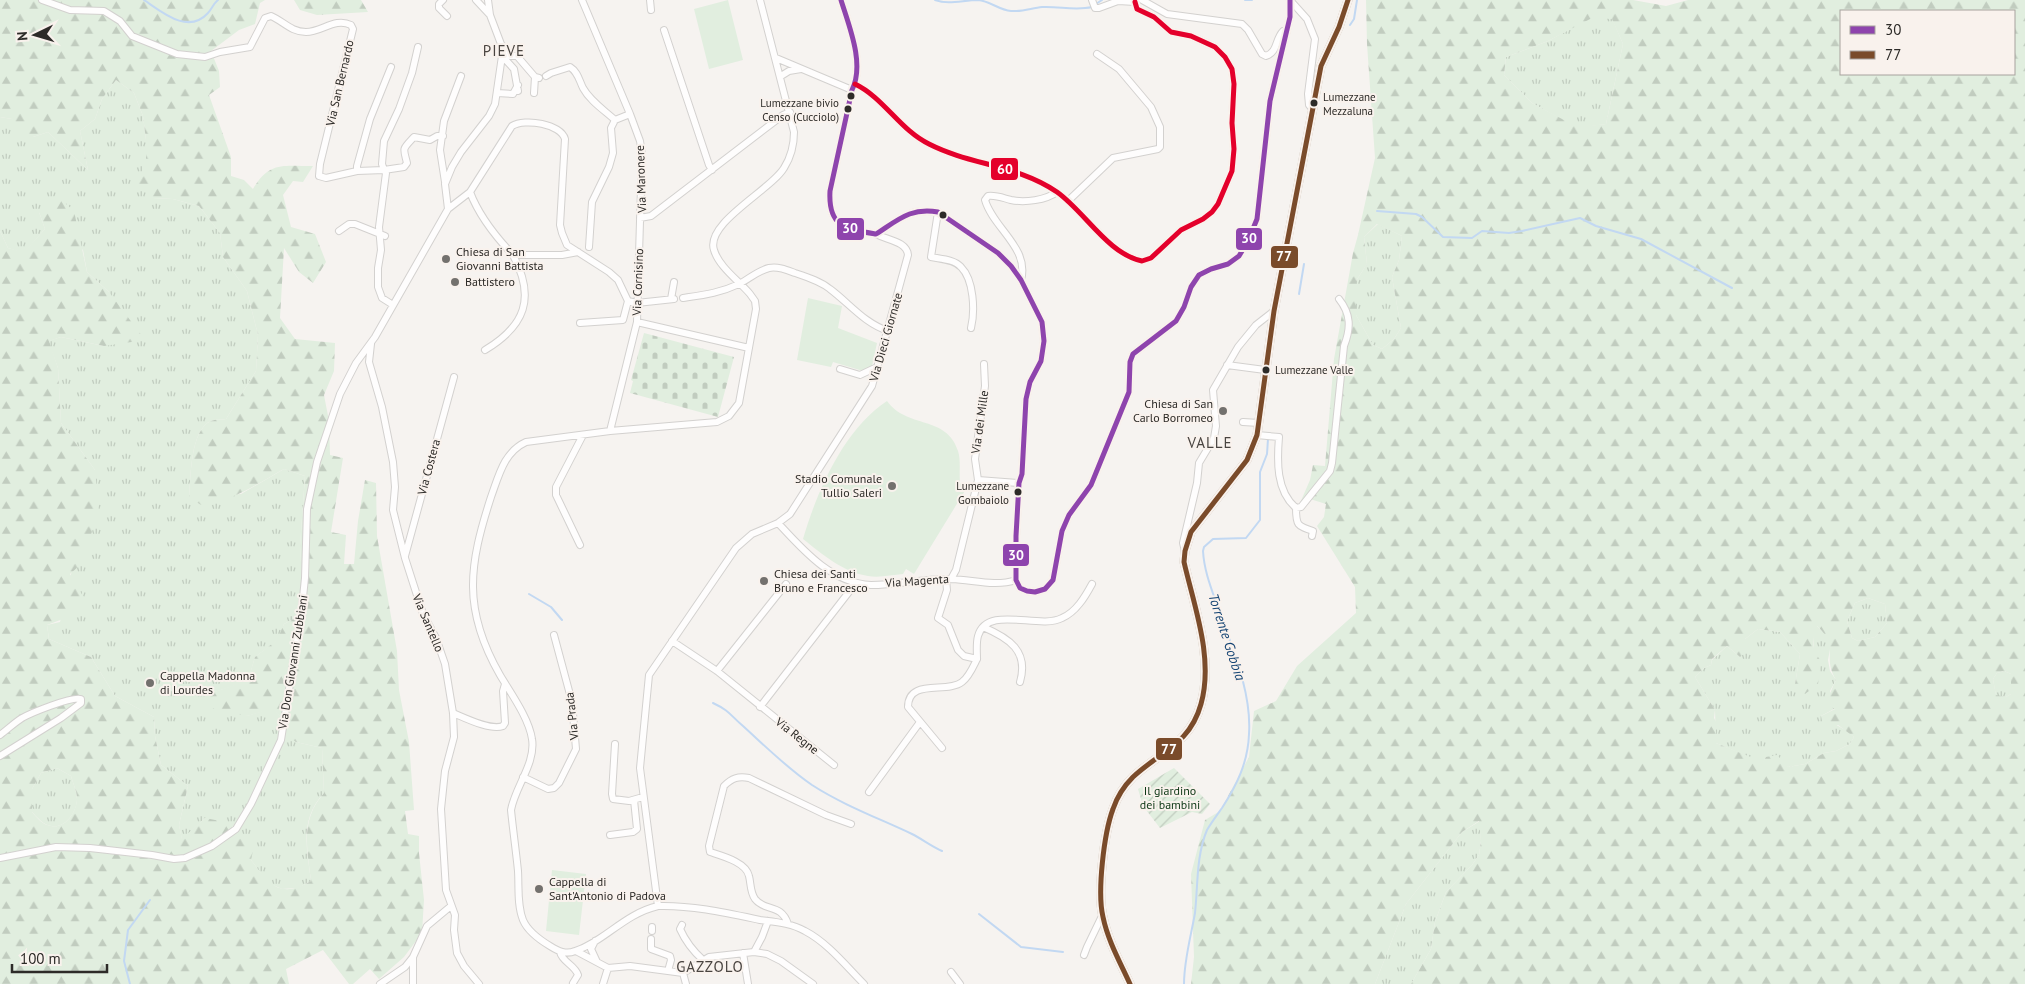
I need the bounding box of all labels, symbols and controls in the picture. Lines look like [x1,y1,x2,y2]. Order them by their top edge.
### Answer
north arrow [10,10,60,60]
legend [1840,10,2015,75]
text: 30 [1885,20,1901,39]
text: N [13,31,31,42]
street label: Via San Bernardo [322,38,357,128]
district label: PIEVE [483,41,525,60]
text: 77 [1885,45,1901,64]
place label: Lumezzane Mezzaluna [1323,90,1376,118]
unlabelled marker [846,91,856,101]
place label: Lumezzane bivio Censo (Cucciolo) [760,96,839,124]
marker: Lumezzane Mezzaluna [1309,98,1319,108]
marker: Lumezzane bivio Censo (Cucciolo) [843,104,853,114]
street label: Via Maronere [632,145,649,214]
line badge: 60 [990,157,1019,181]
text: 60 [997,160,1013,178]
unlabelled marker [938,210,948,220]
line badge: 30 [836,217,865,241]
text: 30 [842,219,858,237]
line badge: 30 [1235,227,1263,251]
text: 30 [1241,229,1257,247]
place label: Chiesa di San Giovanni Battista [456,244,544,273]
line badge: 77 [1270,245,1299,269]
text: 77 [1276,247,1292,265]
street label: Via Cornisino [629,248,646,317]
marker: Chiesa di San Giovanni Battista [440,253,452,265]
place label: Battistero [465,274,515,289]
marker: Battistero [449,276,461,288]
street label: Via Dieci Giornate [865,291,905,384]
place label: Lumezzane Valle [1275,363,1354,377]
marker: Lumezzane Valle [1261,365,1271,375]
street label: Via dei Mille [967,389,991,456]
place label: Chiesa di San Carlo Borromeo [1133,396,1213,425]
marker: Chiesa di San Carlo Borromeo [1217,405,1229,417]
district label: VALLE [1186,433,1233,452]
street label: Via Costera [414,437,443,497]
place label: Stadio Comunale Tullio Saleri [795,471,882,500]
place label: Lumezzane Gombaiolo [956,479,1009,507]
marker: Stadio Comunale Tullio Saleri [886,480,898,492]
marker: Lumezzane Gombaiolo [1013,487,1023,497]
line badge: 30 [1002,543,1030,567]
text: 30 [1008,546,1024,564]
place label: Chiesa dei Santi Bruno e Francesco [774,566,868,595]
street label: Via Magenta [884,571,949,590]
marker: Chiesa dei Santi Bruno e Francesco [758,575,770,587]
street label: Via Santello [409,591,447,654]
water label: Torrente Gobbia [1204,591,1250,683]
street label: Via Don Giovanni Zubbiani [274,594,311,731]
place label: Cappella Madonna di Lourdes [160,668,255,697]
marker: Cappella Madonna di Lourdes [144,677,156,689]
street label: Via Prada [562,691,582,742]
street label: Via Regne [772,713,822,757]
line badge: 77 [1155,737,1183,761]
text: 77 [1161,740,1177,758]
park label: Il giardino dei bambini [1140,783,1200,812]
place label: Cappella di Sant'Antonio di Padova [549,874,666,903]
marker: Cappella di Sant'Antonio di Padova [533,883,545,895]
scale bar [12,942,108,974]
text: 100 m [20,949,61,968]
district label: GAZZOLO [676,957,744,976]

